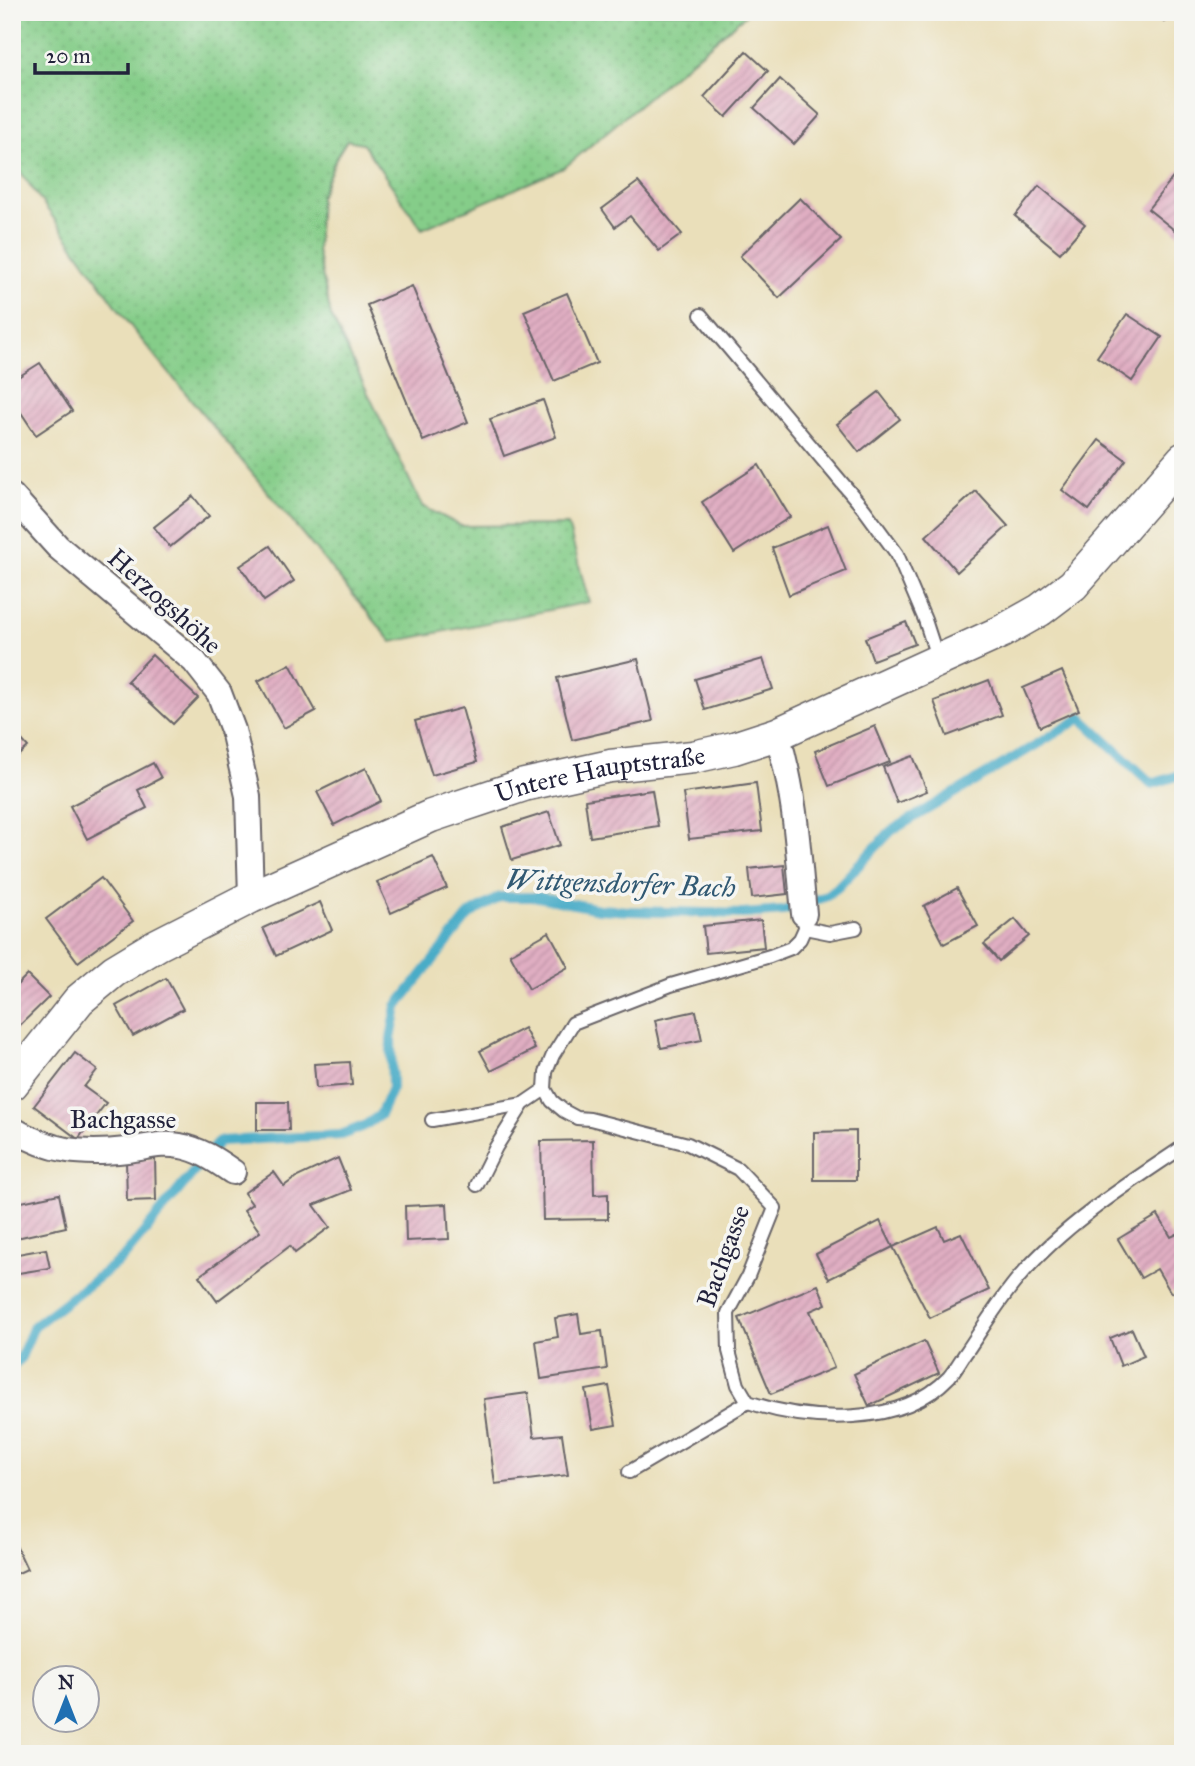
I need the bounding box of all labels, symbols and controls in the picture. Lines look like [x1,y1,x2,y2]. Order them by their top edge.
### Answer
scale bar [35,32,128,76]
text: 20 m [46,43,91,69]
street label: Herzogshöhe [101,541,229,661]
street label: Untere Hauptstraße [491,739,708,810]
water label: Wittgensdorfer Bach [506,862,737,905]
street label: Bachgasse [70,1103,176,1135]
street label: Bachgasse [690,1200,756,1312]
north arrow [32,1664,102,1734]
text: N [58,1671,74,1694]

